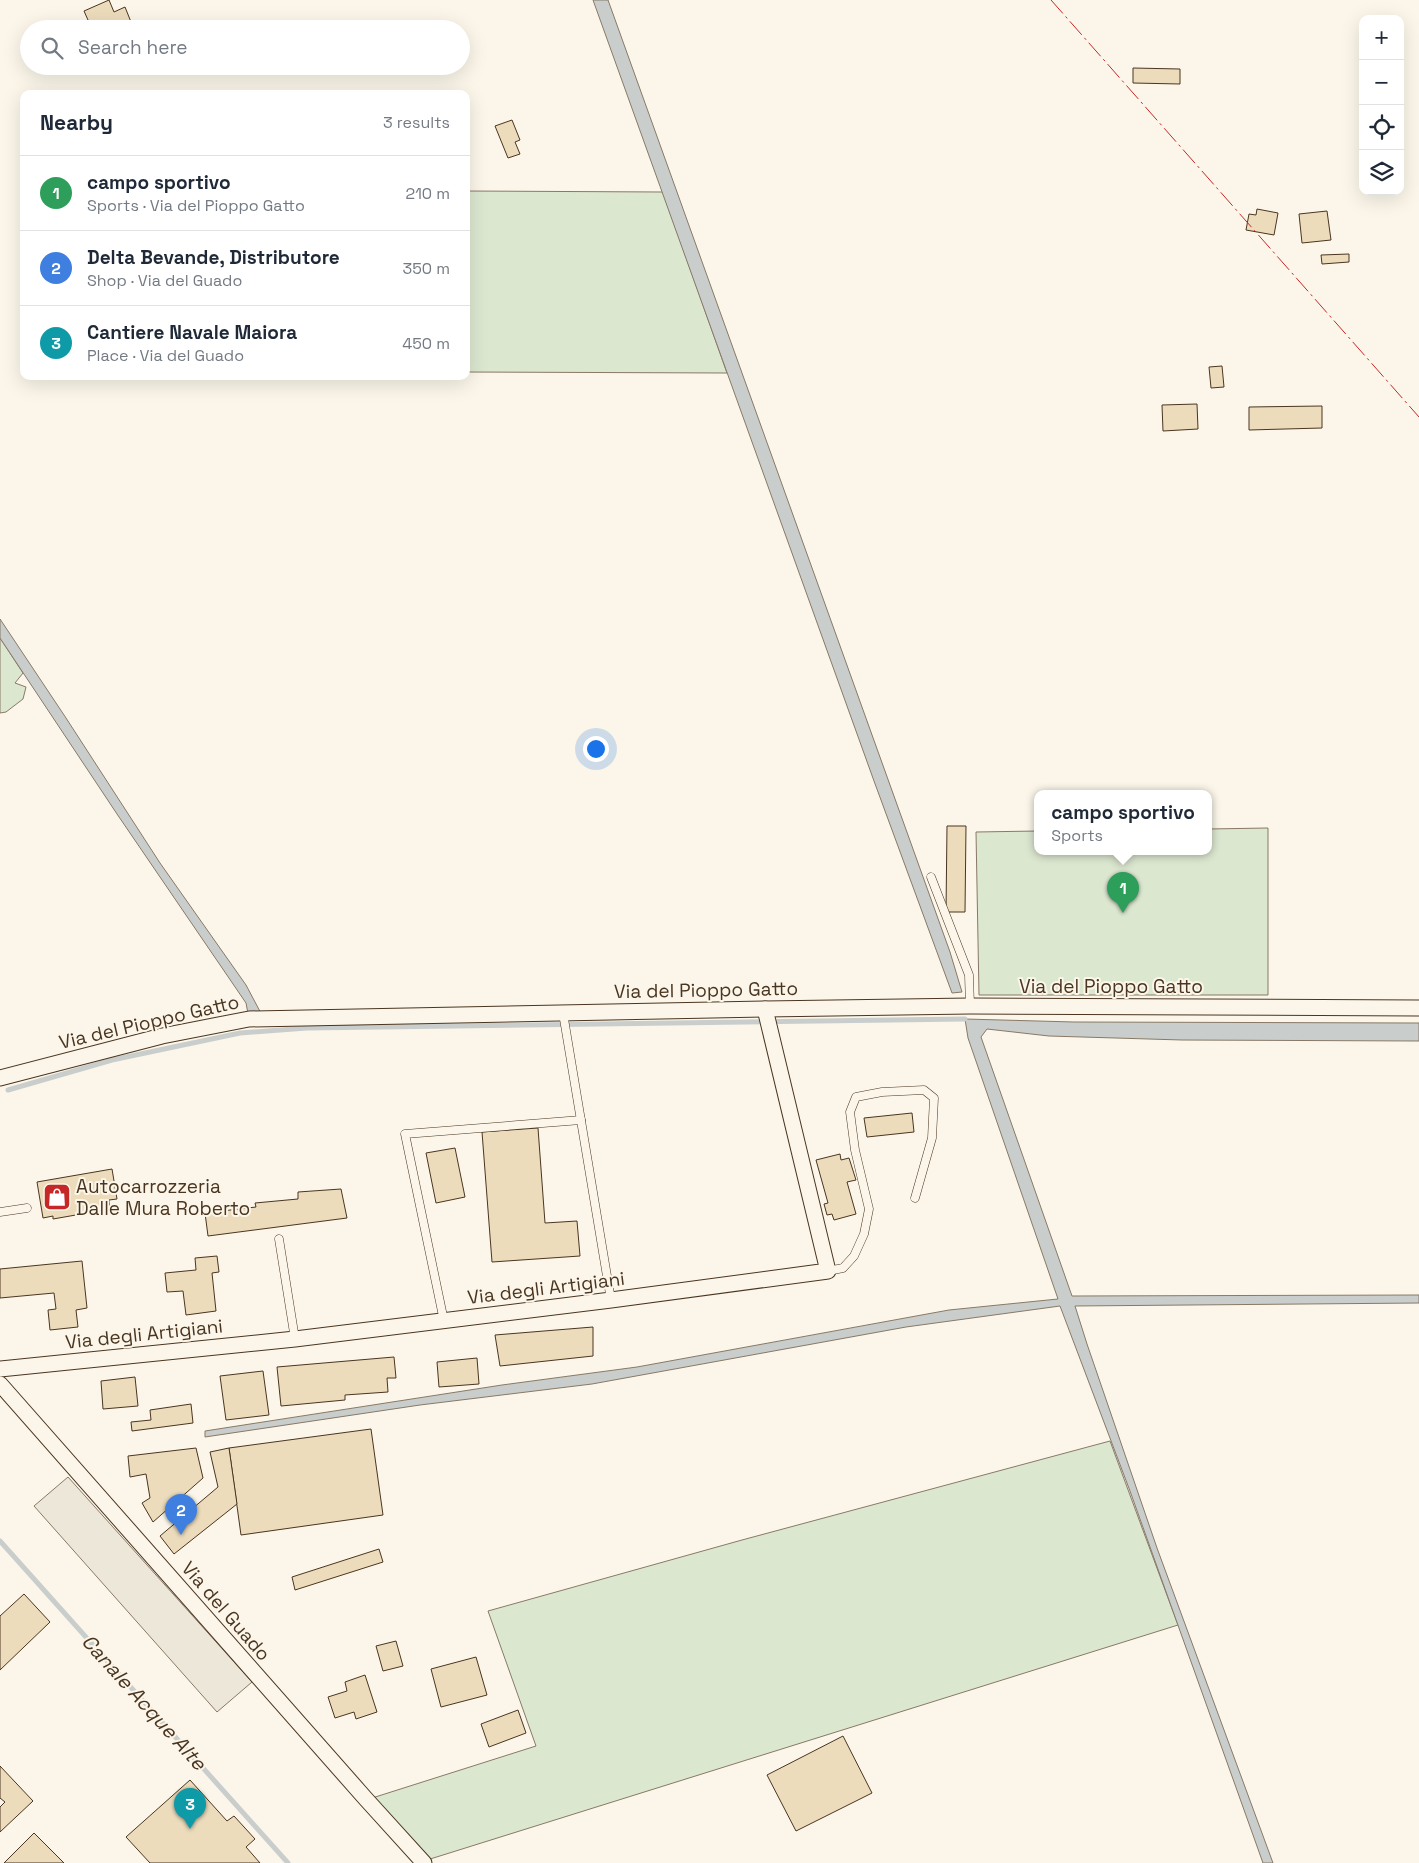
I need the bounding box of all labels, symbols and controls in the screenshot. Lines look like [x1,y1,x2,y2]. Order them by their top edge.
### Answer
map controls [1359,15,1404,195]
button: + [1359,15,1404,60]
search box [20,20,470,75]
icon: search [38,34,66,62]
text: Search here [78,35,188,60]
button: − [1359,60,1404,105]
button: locate [1359,105,1404,150]
text: Nearby [40,109,113,136]
text: 3 results [383,112,450,133]
button: layers [1359,150,1404,195]
text: campo sportivo [87,170,231,195]
text: 1 [52,183,60,204]
text: 210 m [406,183,450,204]
text: Sports · Via del Pioppo Gatto [87,195,305,216]
text: Delta Bevande, Distributore [87,245,340,270]
text: 2 [51,258,61,279]
text: 350 m [403,258,450,279]
text: Shop · Via del Guado [87,270,242,291]
text: Cantiere Navale Maiora [87,320,297,345]
text: 3 [51,333,61,354]
text: 450 m [402,333,450,354]
text: Place · Via del Guado [87,345,244,366]
your location [583,736,609,762]
popup [1034,790,1212,855]
text: campo sportivo [1051,800,1195,825]
text: Sports [1051,825,1103,846]
pin: 1 [1107,872,1139,913]
street label: Via del Pioppo Gatto [1019,974,1203,999]
street label: Via del Pioppo Gatto [614,976,798,1004]
street label: Via del Pioppo Gatto [56,989,242,1055]
place label: Autocarrozzeria Dalle Mura Roberto [76,1174,250,1221]
shop icon: Autocarrozzeria Dalle Mura Roberto [42,1182,72,1212]
street label: Via degli Artigiani [466,1266,626,1310]
street label: Via degli Artigiani [64,1313,224,1355]
pin: 2 [165,1494,197,1535]
street label: Via del Guado [176,1556,276,1666]
water label: Canale Acque Alte [76,1629,213,1776]
pin: 3 [174,1788,206,1829]

